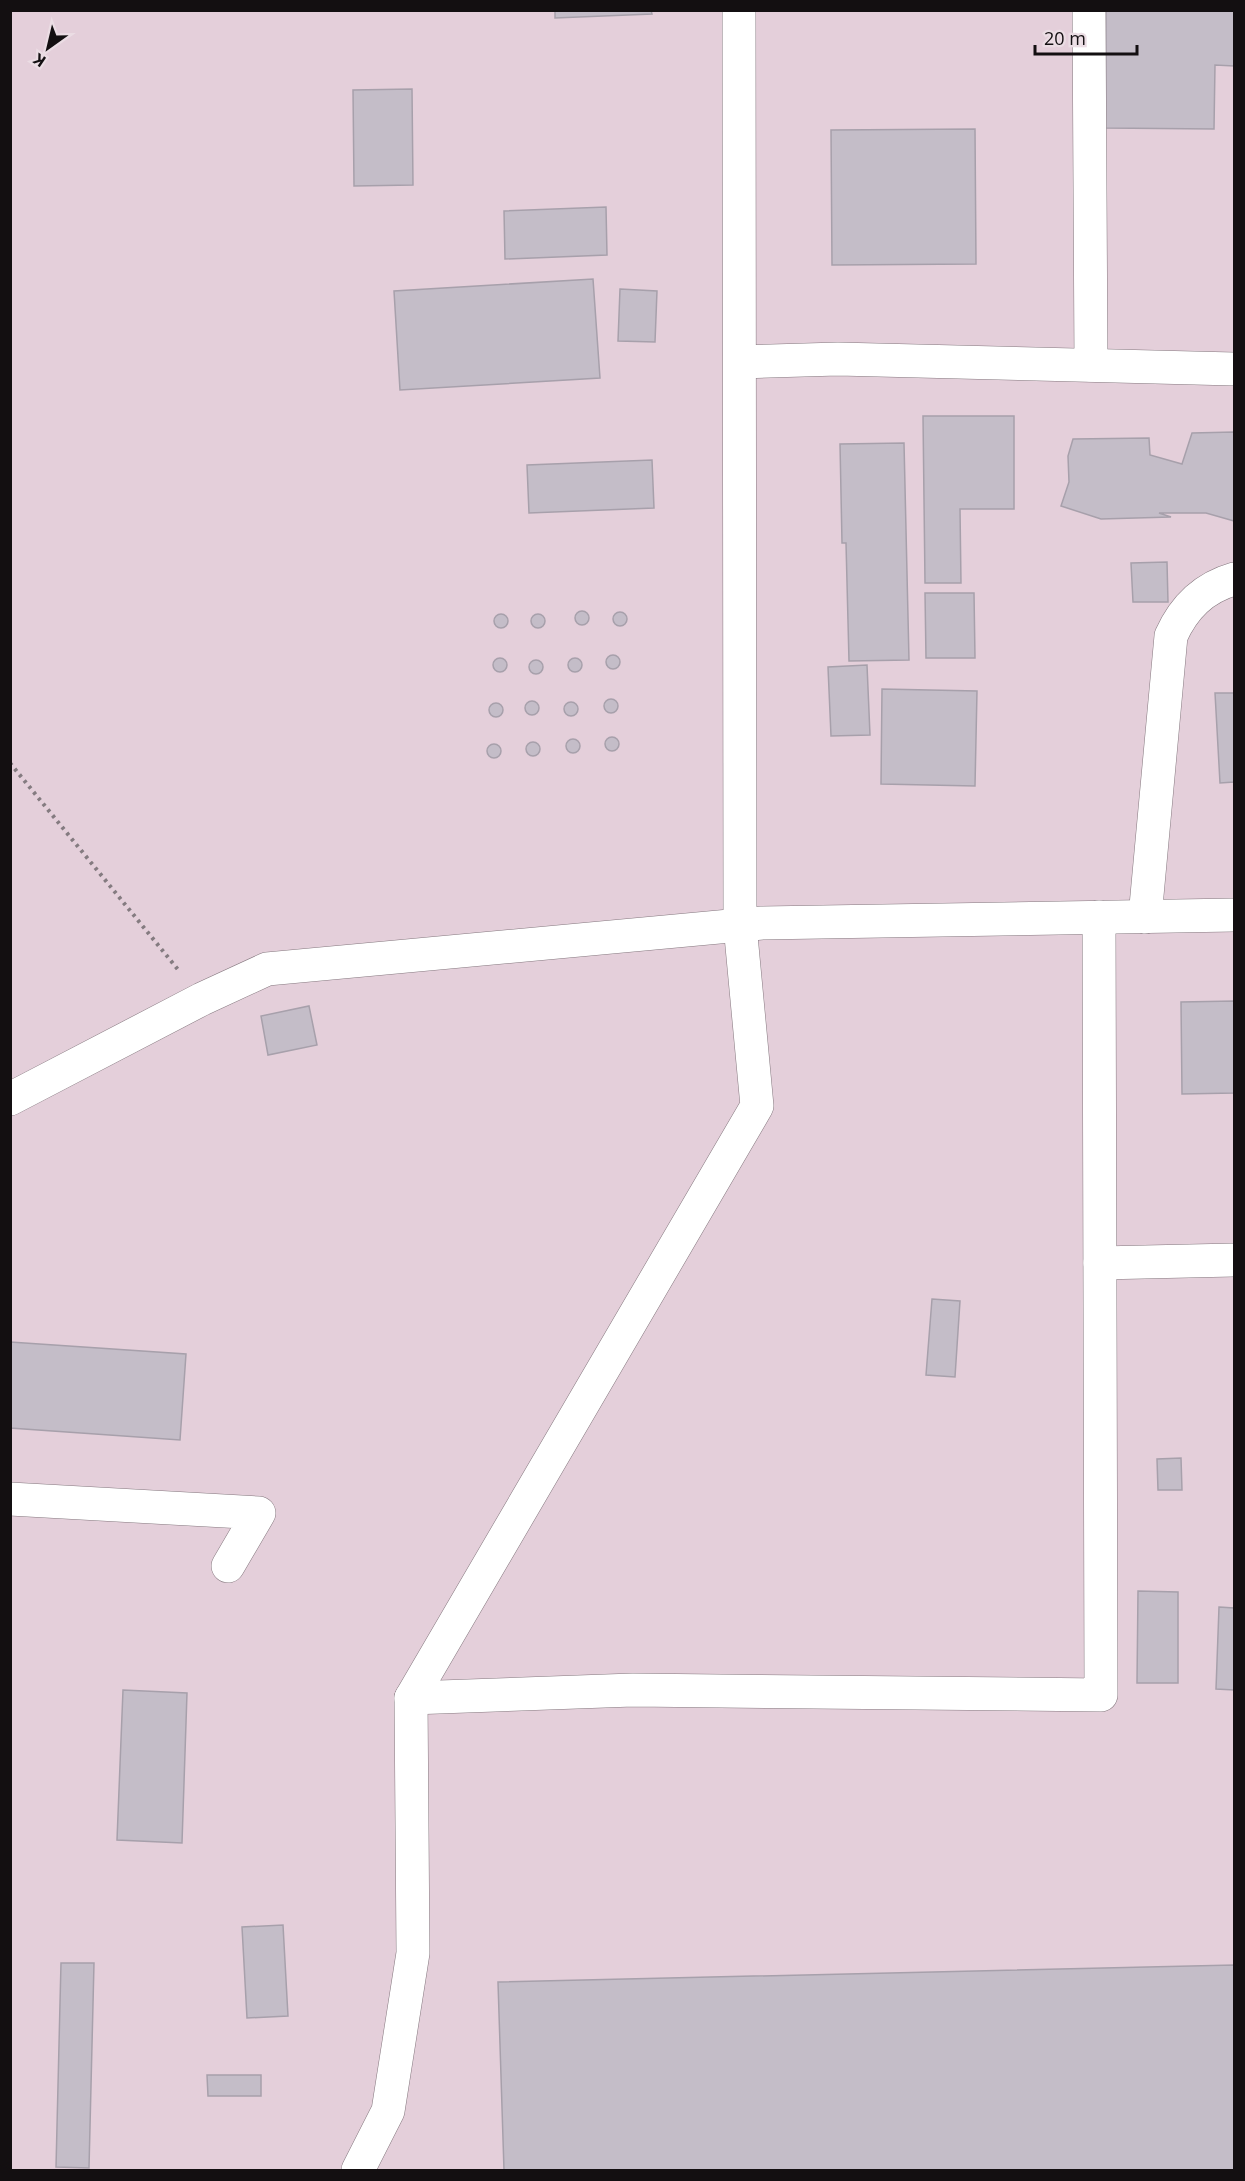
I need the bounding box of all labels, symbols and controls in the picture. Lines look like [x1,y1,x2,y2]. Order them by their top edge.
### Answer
north arrow [18,18,78,78]
scale bar [1035,18,1137,56]
text: 20 m [1044,26,1086,50]
text: K [29,48,50,73]

